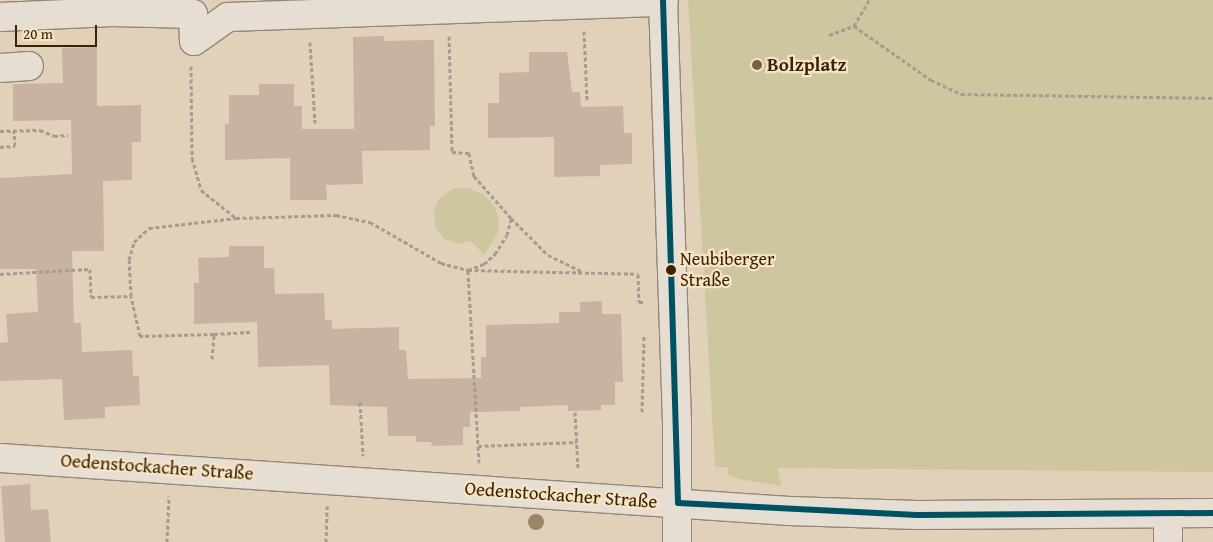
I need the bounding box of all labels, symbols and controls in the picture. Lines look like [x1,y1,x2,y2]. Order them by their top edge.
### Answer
scale bar [18,15,100,47]
text: 20 m [23,23,53,44]
place label: Bolzplatz [767,54,846,76]
marker: Bolzplatz [751,59,763,71]
place label: Neubiberger Straße [680,249,774,292]
marker: Neubiberger Straße [666,265,676,275]
street label: Oedenstockacher Straße [60,449,254,485]
street label: Oedenstockacher Straße [464,477,658,513]

